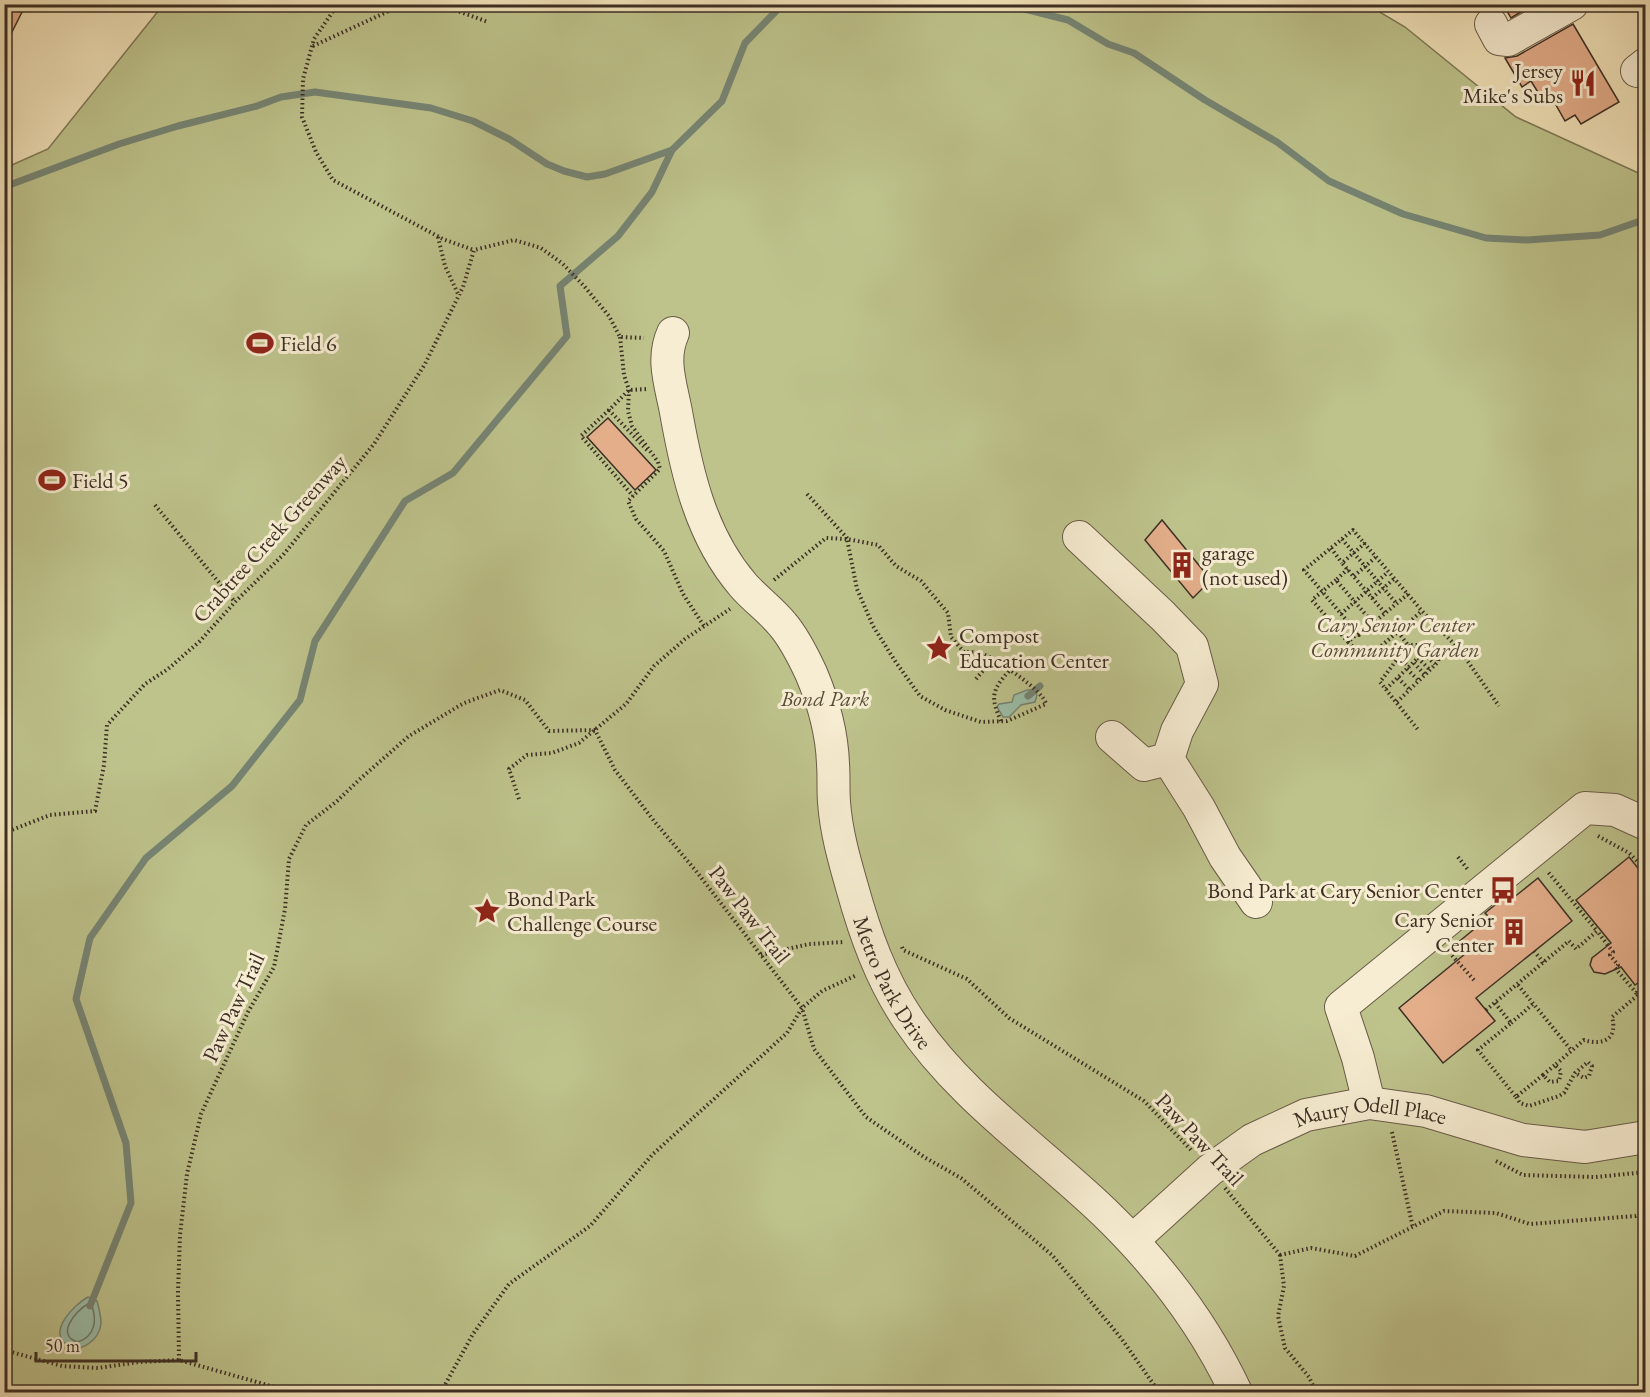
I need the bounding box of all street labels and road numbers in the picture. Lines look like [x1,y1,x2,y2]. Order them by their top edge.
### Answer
street label: Crabtree Creek Greenway [186,447,353,629]
street label: Paw Paw Trail [702,859,797,969]
street label: Metro Park Drive [846,912,939,1056]
street label: Paw Paw Trail [196,948,271,1066]
street label: Paw Paw Trail [1149,1087,1250,1192]
street label: Maury Odell Place [1288,1089,1451,1134]

